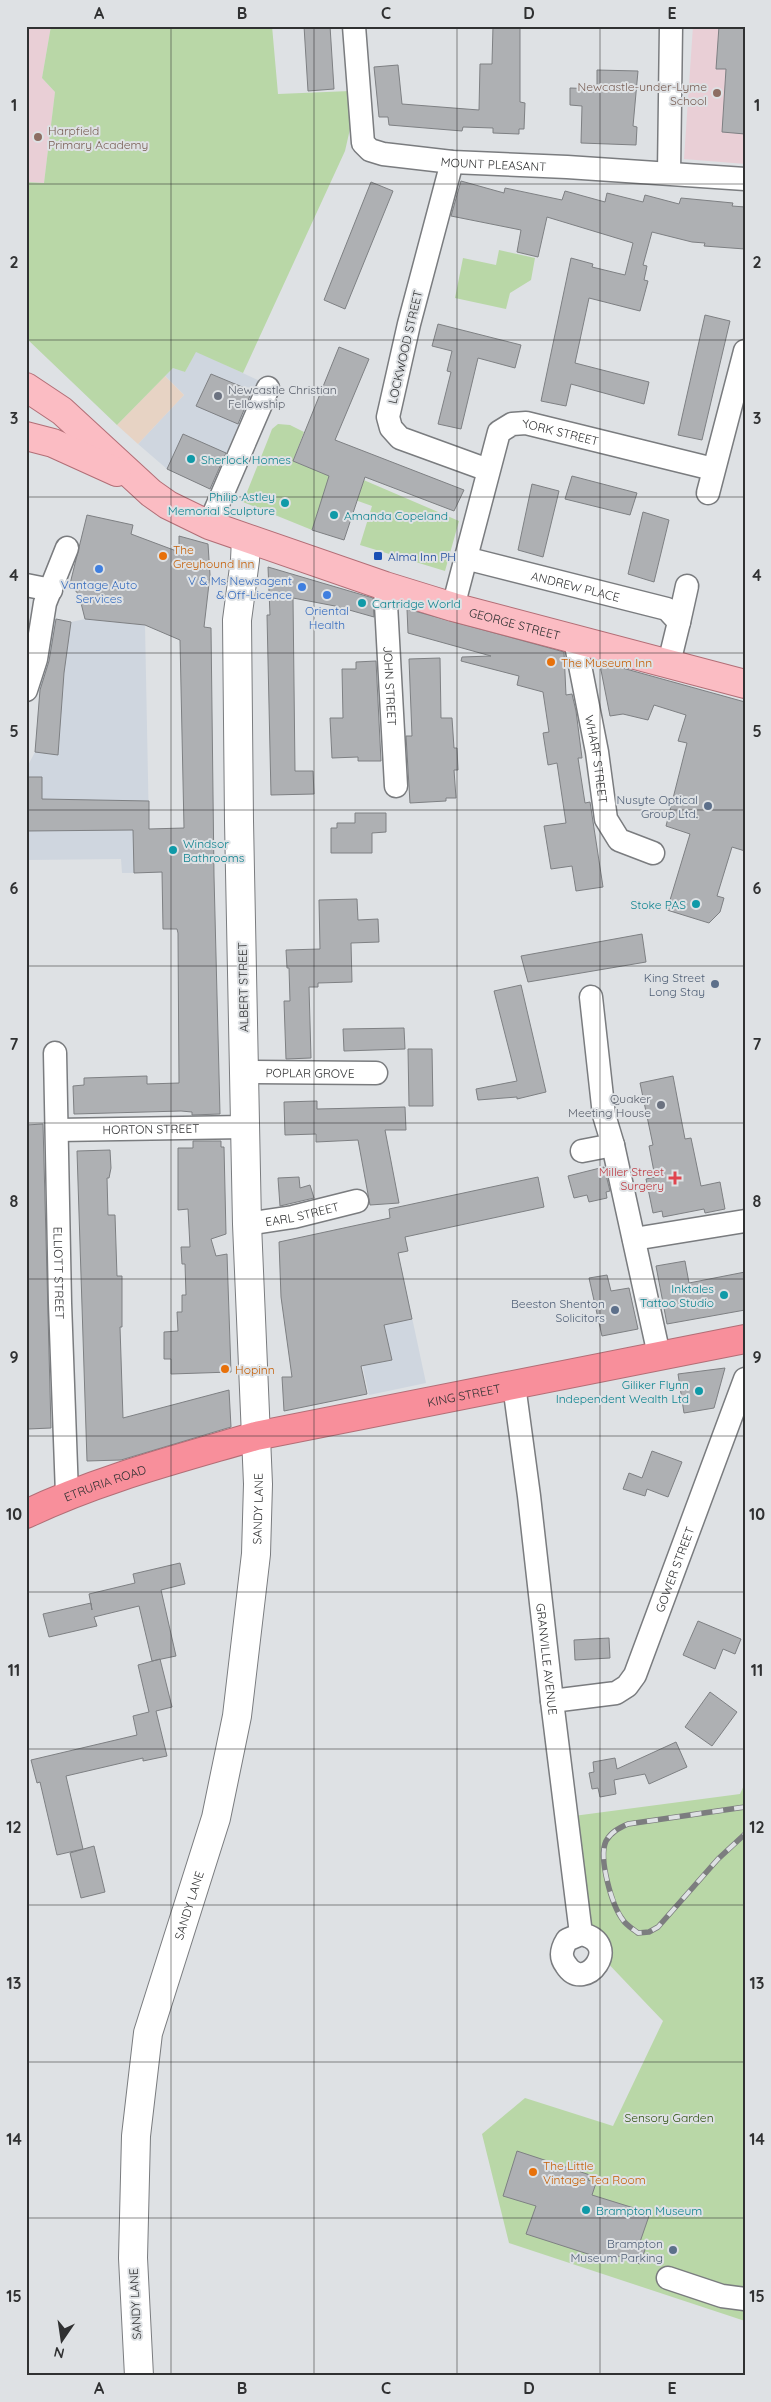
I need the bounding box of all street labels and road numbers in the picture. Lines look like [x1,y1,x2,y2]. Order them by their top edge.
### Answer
street label: MOUNT PLEASANT [440,153,547,174]
street label: LOCKWOOD STREET [385,289,425,405]
street label: YORK STREET [522,415,600,448]
street label: ANDREW PLACE [530,568,622,604]
street label: GEORGE STREET [468,604,562,642]
street label: JOHN STREET [381,646,400,726]
street label: WHARF STREET [582,714,611,804]
street label: ALBERT STREET [235,942,251,1032]
street label: POPLAR GROVE [265,1065,355,1080]
street label: HORTON STREET [102,1120,200,1137]
street label: EARL STREET [264,1198,341,1229]
street label: ELLIOTT STREET [51,1226,68,1320]
street label: KING STREET [426,1380,502,1409]
street label: ETRURIA ROAD [62,1461,148,1504]
street label: SANDY LANE [249,1473,266,1545]
street label: GOWER STREET [652,1524,697,1614]
street label: GRANVILLE AVENUE [534,1602,561,1716]
street label: SANDY LANE [171,1869,206,1941]
street label: SANDY LANE [126,2268,144,2340]

